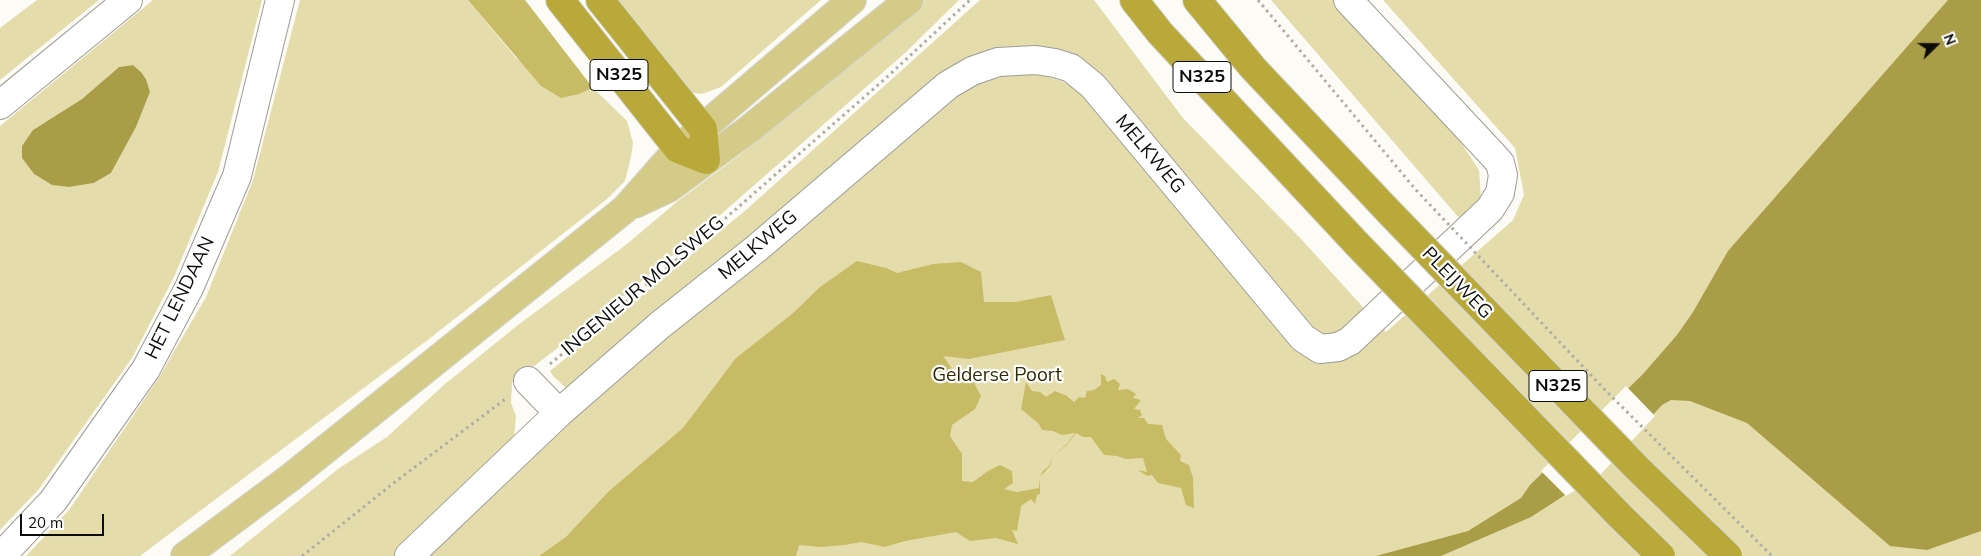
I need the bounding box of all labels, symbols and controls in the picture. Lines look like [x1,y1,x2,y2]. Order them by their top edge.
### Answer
north arrow [1911,20,1961,70]
text: N [1940,31,1960,48]
road number: N325 [590,60,648,90]
road number: N325 [1173,62,1231,92]
street label: MELKWEG [1111,110,1189,198]
street label: MELKWEG [714,206,802,284]
street label: INGENIEUR MOLSWEG [557,211,729,361]
street label: HET LENDAAN [140,233,220,363]
street label: PLEIJWEG [1417,242,1497,324]
park label: Gelderse Poort [932,364,1062,386]
road number: N325 [1529,371,1587,402]
scale bar [22,504,106,536]
text: 20 m [28,513,63,532]

